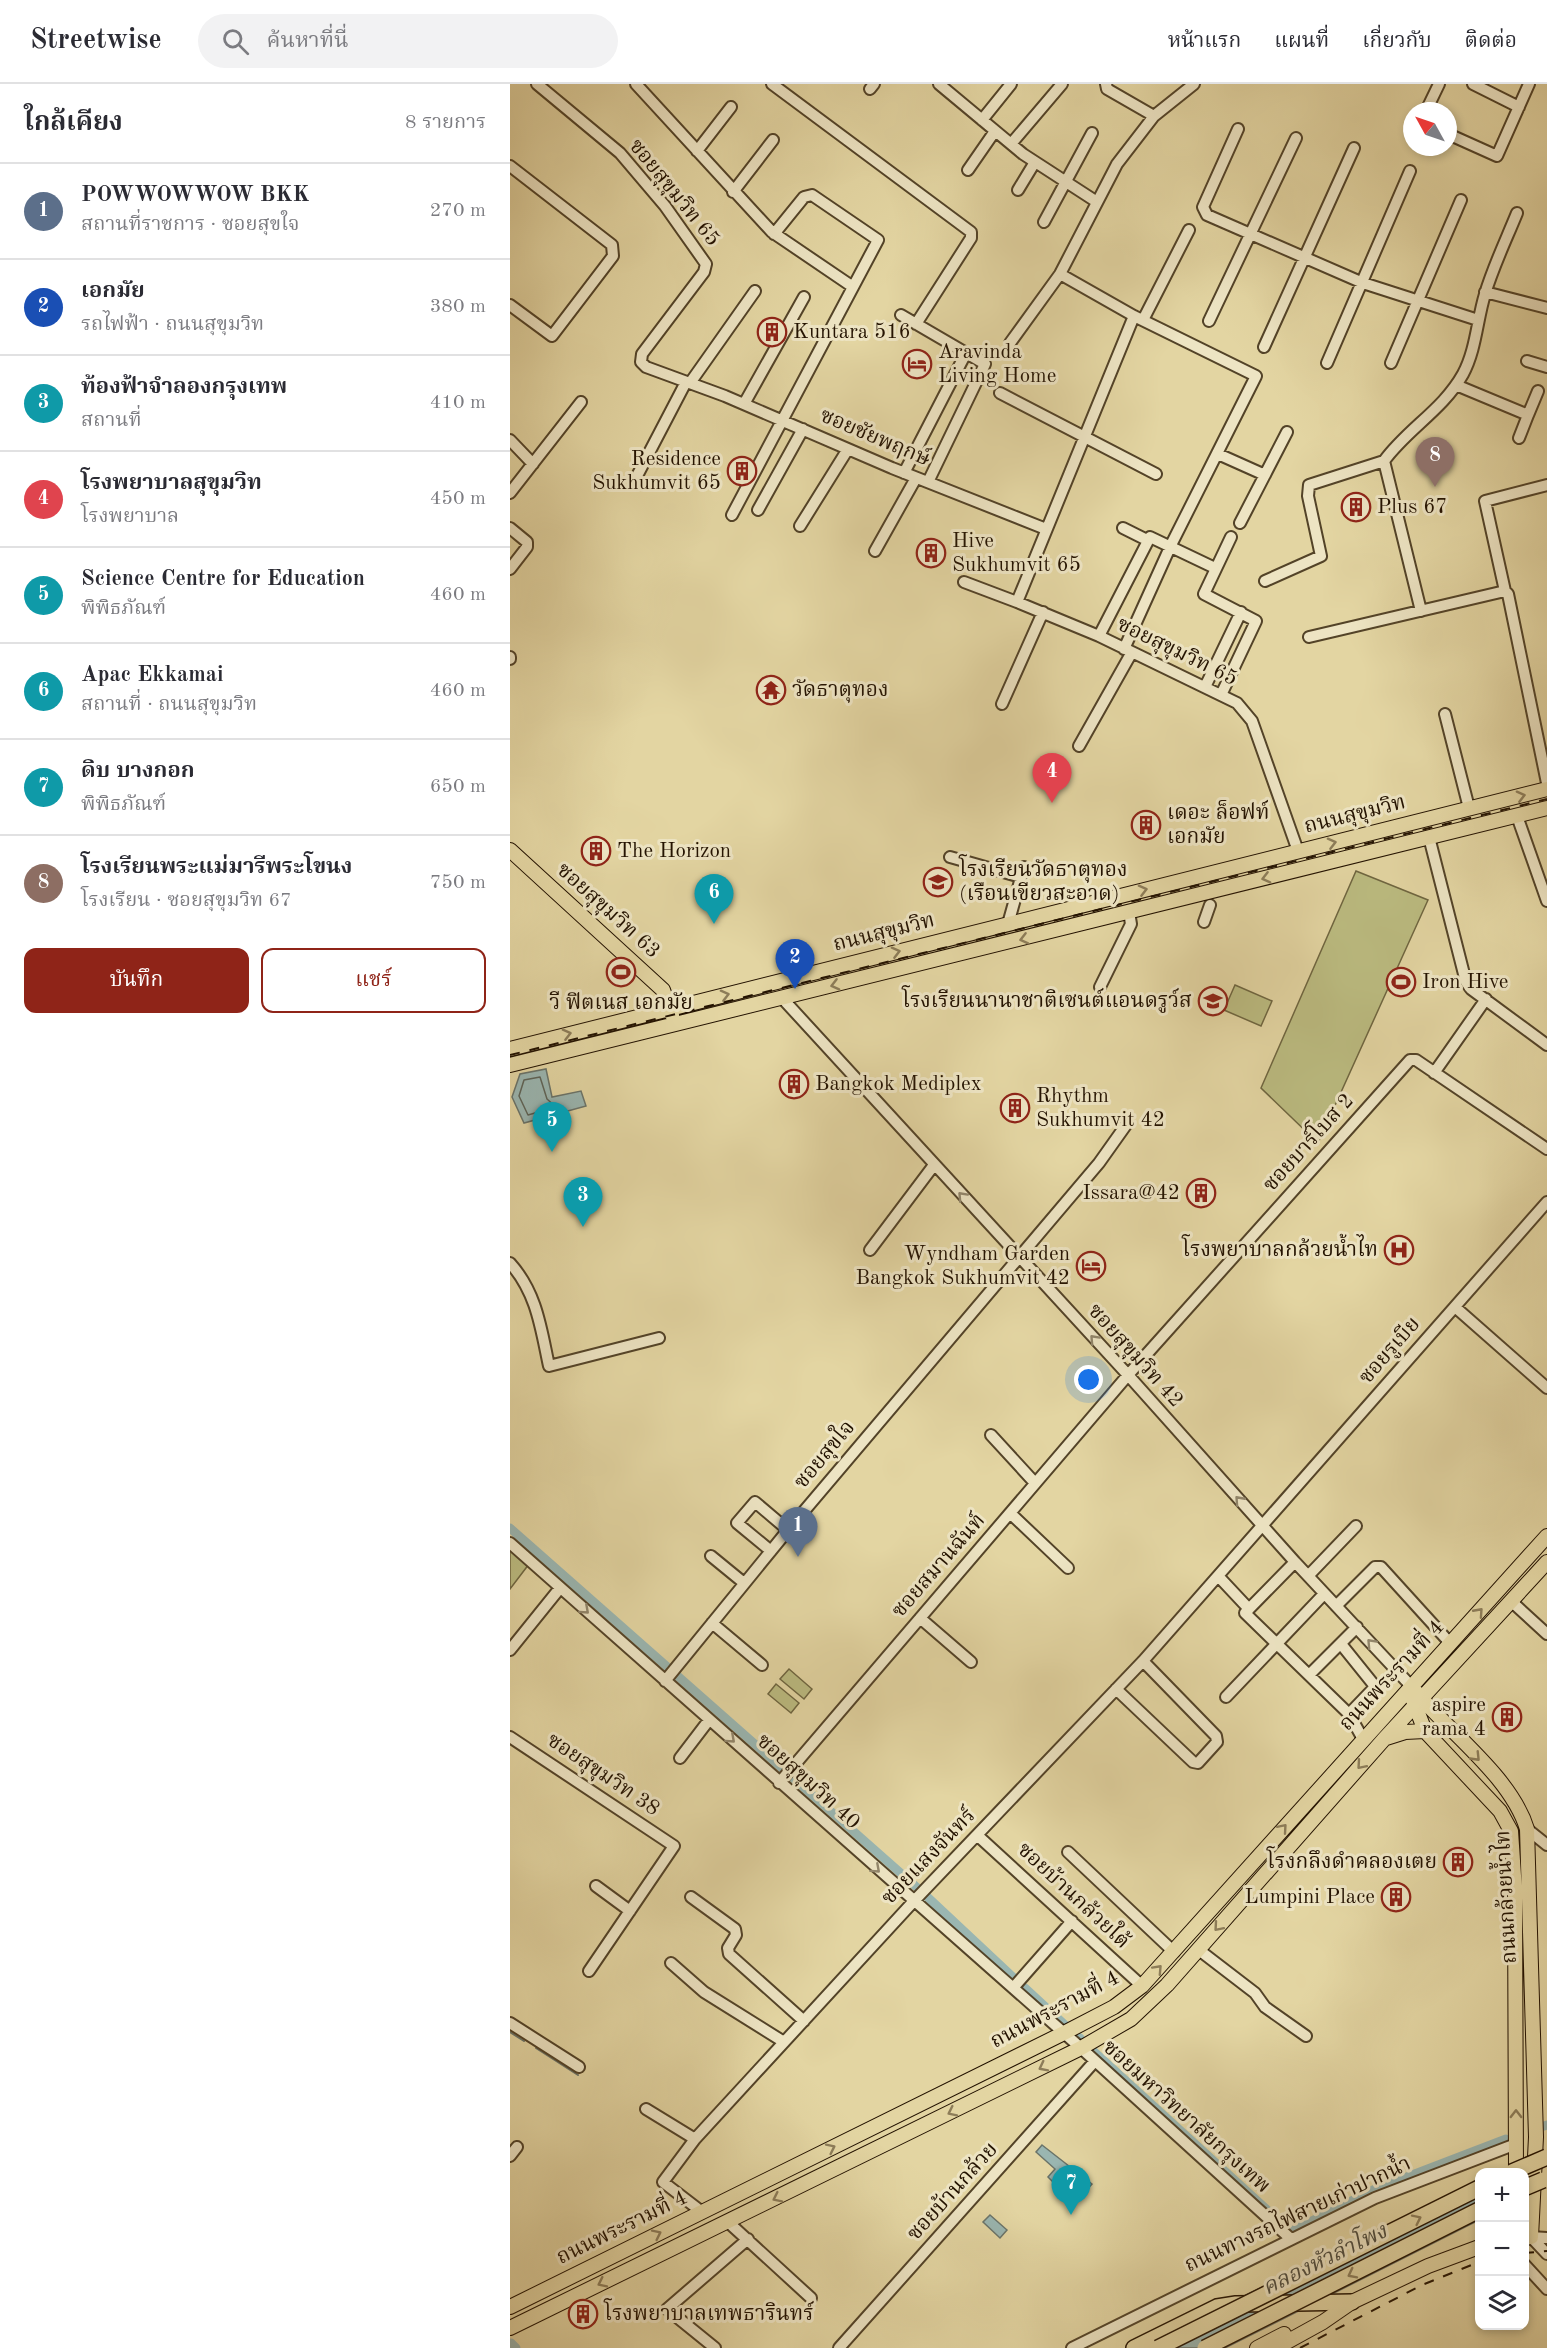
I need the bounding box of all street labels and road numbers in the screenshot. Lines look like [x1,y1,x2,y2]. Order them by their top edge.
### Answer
street label: ซอยสุขุมวิท 65 [623,134,725,252]
street label: ซอยชัยพฤกษ์ [817,402,935,471]
street label: ซอยสุขุมวิท 65 [1113,612,1241,692]
street label: ถนนสุขุมวิท [1302,790,1408,840]
street label: ซอยสุขุมวิท 63 [551,858,665,964]
street label: ถนนสุขุมวิท [831,908,937,958]
street label: ซอยบาร์โบส 2 [1255,1086,1358,1196]
street label: ซอยสุขุมวิท 42 [1082,1299,1188,1413]
street label: ซอยรูเบีย [1353,1312,1425,1389]
street label: ซอยสุขใจ [786,1413,861,1494]
street label: ซอยสมานฉันท์ [886,1508,989,1622]
street label: ถนนพระรามที่ 4 [1331,1612,1448,1735]
street label: ซอยสุขุมวิท 38 [542,1728,664,1822]
street label: ซอยสุขุมวิท 40 [751,1729,865,1835]
street label: ซอยแสงจันทร์ [875,1801,981,1909]
street label: ถนนกล้วยน้ำไท [1486,1830,1521,1965]
street label: ซอยบ้านกล้วยใต้ [1013,1835,1137,1953]
street label: ถนนพระรามที่ 4 [984,1961,1123,2053]
street label: ซอยมหาวิทยาลัยกรุงเทพ [1097,2035,1275,2199]
street label: ซอยบ้านกล้วย [902,2138,1002,2245]
street label: ถนนทางรถไฟสายเก่าปากน้ำ [1179,2147,1414,2277]
street label: ถนนพระรามที่ 4 [550,2181,691,2269]

